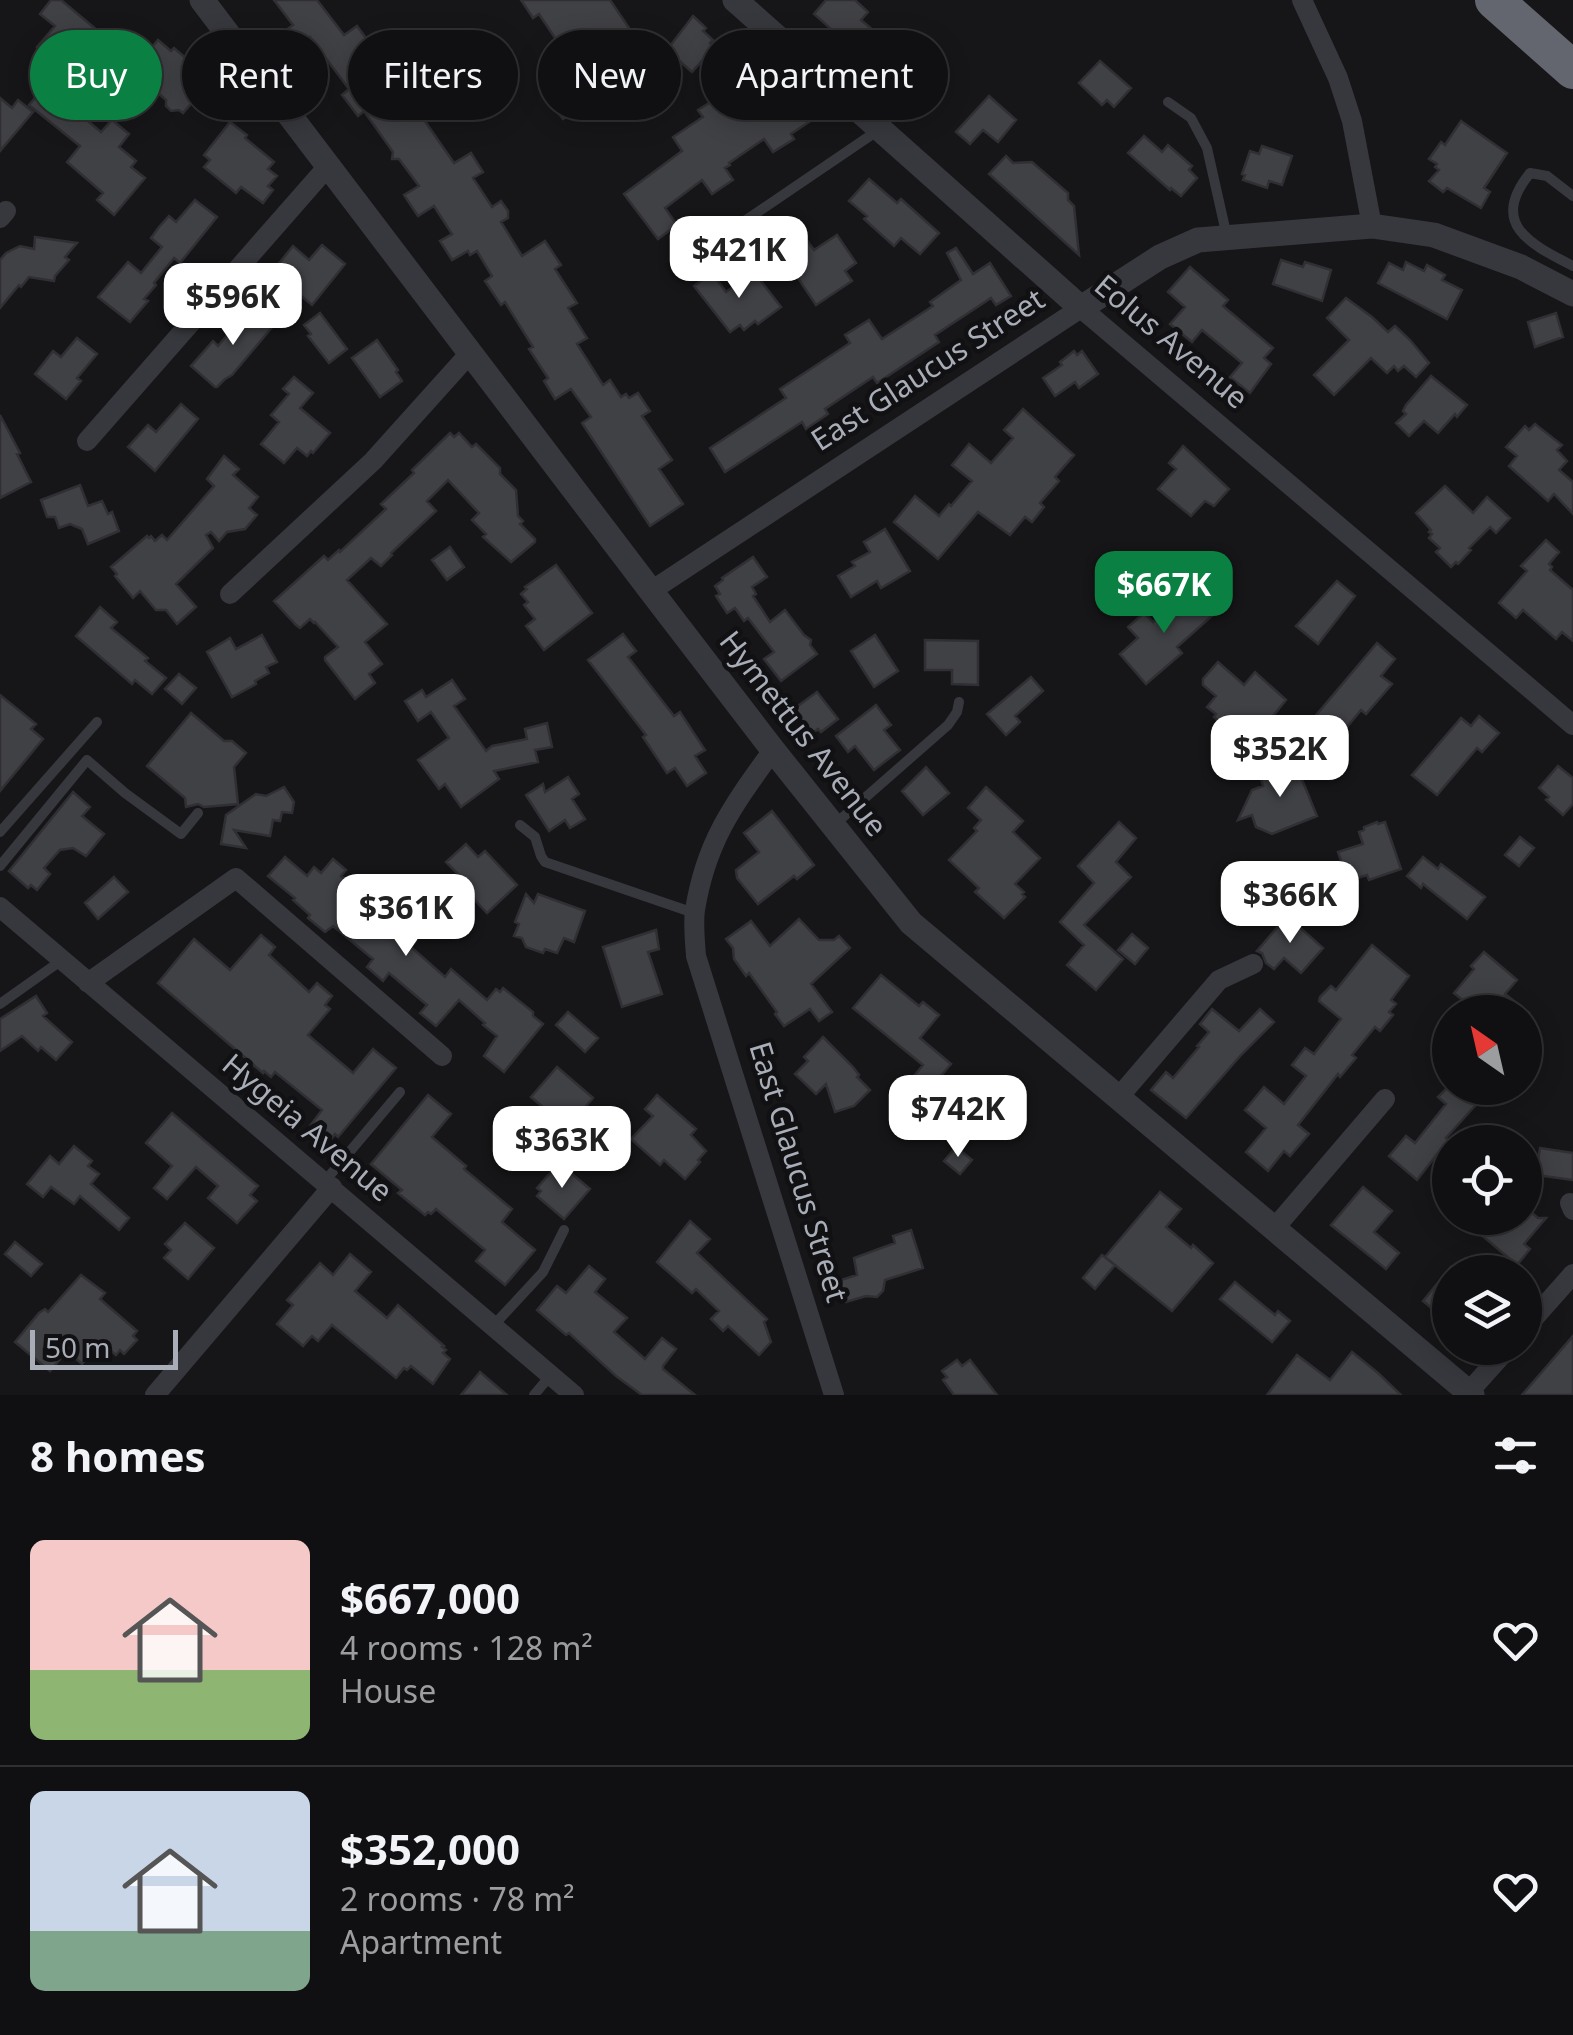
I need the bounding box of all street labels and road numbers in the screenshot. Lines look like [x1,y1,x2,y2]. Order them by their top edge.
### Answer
street label: Eolus Avenue [1087,265,1257,417]
street label: East Glaucus Street [803,278,1052,460]
street label: Hymettus Avenue [711,622,897,844]
street label: East Glaucus Street [740,1036,859,1307]
street label: Hygeia Avenue [214,1043,402,1210]

